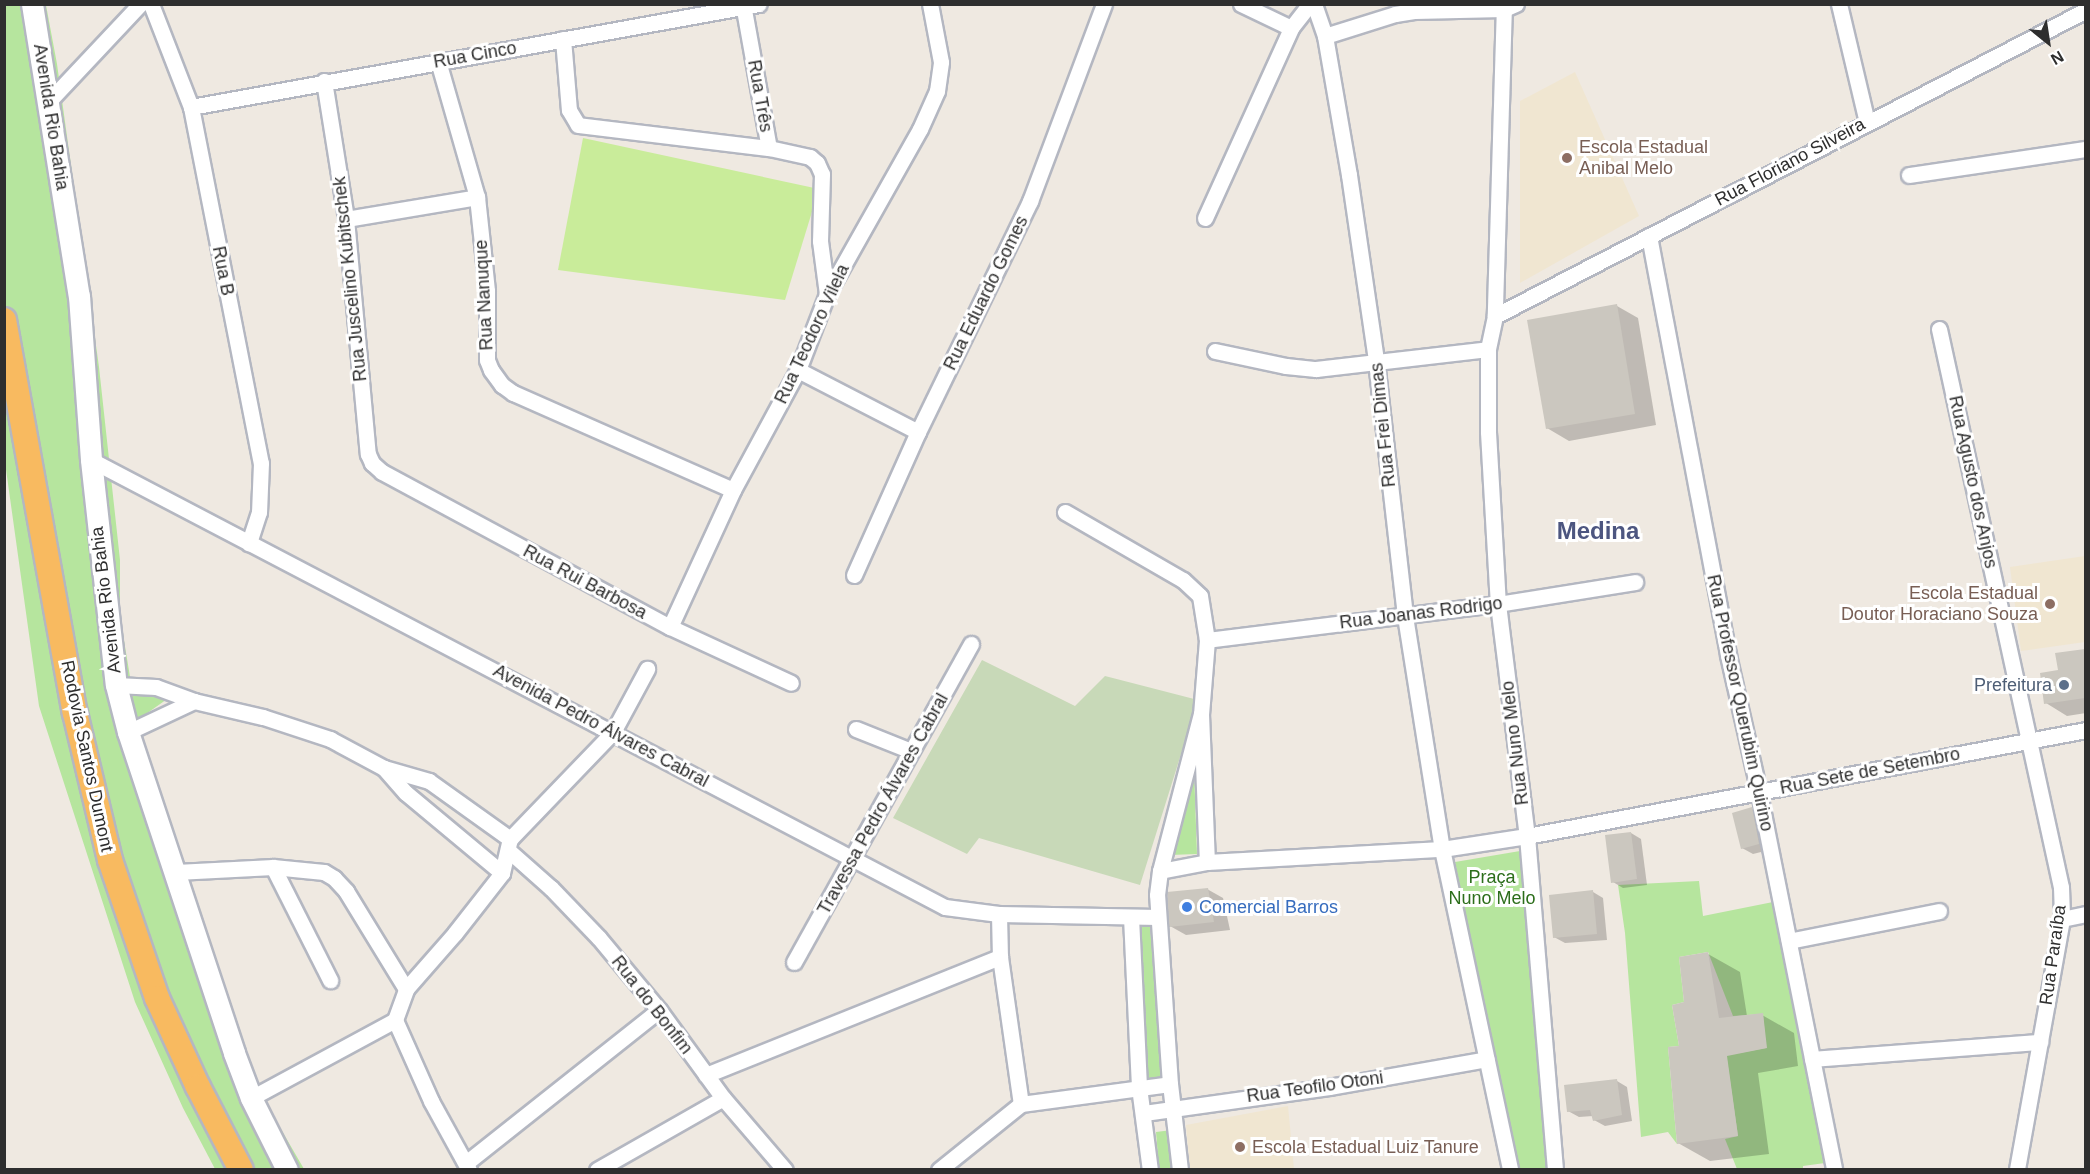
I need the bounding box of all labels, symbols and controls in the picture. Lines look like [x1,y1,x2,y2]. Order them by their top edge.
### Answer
north arrow [2018,12,2078,72]
street label: Rua Cinco [432,37,518,73]
street label: Avenida Rio Bahia [29,42,73,192]
text: N [2048,48,2067,68]
street label: Rua Três [743,58,777,134]
street label: Rua Floriano Silveira [1711,113,1869,211]
place label: Escola Estadual Anibal Melo [1579,137,1708,180]
marker: Escola Estadual Anibal Melo [1560,151,1574,165]
street label: Rua Juscelino Kubitschek [328,175,372,383]
street label: Rua Eduardo Gomes [939,212,1033,374]
street label: Rua Nanuque [470,239,498,351]
street label: Rua B [208,244,238,298]
street label: Rua Teodoro Vilela [770,261,854,407]
street label: Rua Frei Dimas [1366,362,1400,488]
street label: Rua Agusto dos Anjos [1944,393,2002,571]
district label: Medina [1557,517,1639,545]
street label: Avenida Rio Bahia [86,525,126,675]
street label: Rua Rui Barbosa [519,540,651,624]
street label: Rua Professor Querubim Quirino [1702,573,1778,833]
place label: Escola Estadual Doutor Horaciano Souza [1841,583,2038,626]
street label: Rua Joanas Rodrigo [1338,592,1504,634]
marker: Escola Estadual Doutor Horaciano Souza [2043,597,2057,611]
street label: Rodovia Santos Dumont [56,658,118,854]
street label: Avenida Pedro Álvares Cabral [490,660,712,792]
place label: Prefeitura [1974,674,2052,696]
marker: Prefeitura [2057,678,2071,692]
street label: Rua Nuno Melo [1497,680,1533,806]
street label: Travessa Pedro Álvares Cabral [813,690,953,918]
street label: Rua Sete de Setembro [1778,743,1962,799]
park label: Praça Nuno Melo [1448,867,1536,910]
place label: Comercial Barros [1199,896,1338,918]
marker: Comercial Barros [1180,900,1194,914]
street label: Rua Paraíba [2035,903,2071,1007]
street label: Rua do Bonfim [607,951,697,1059]
street label: Rua Teofilo Otoni [1245,1067,1385,1107]
place label: Escola Estadual Luiz Tanure [1252,1136,1479,1158]
marker: Escola Estadual Luiz Tanure [1233,1140,1247,1154]

